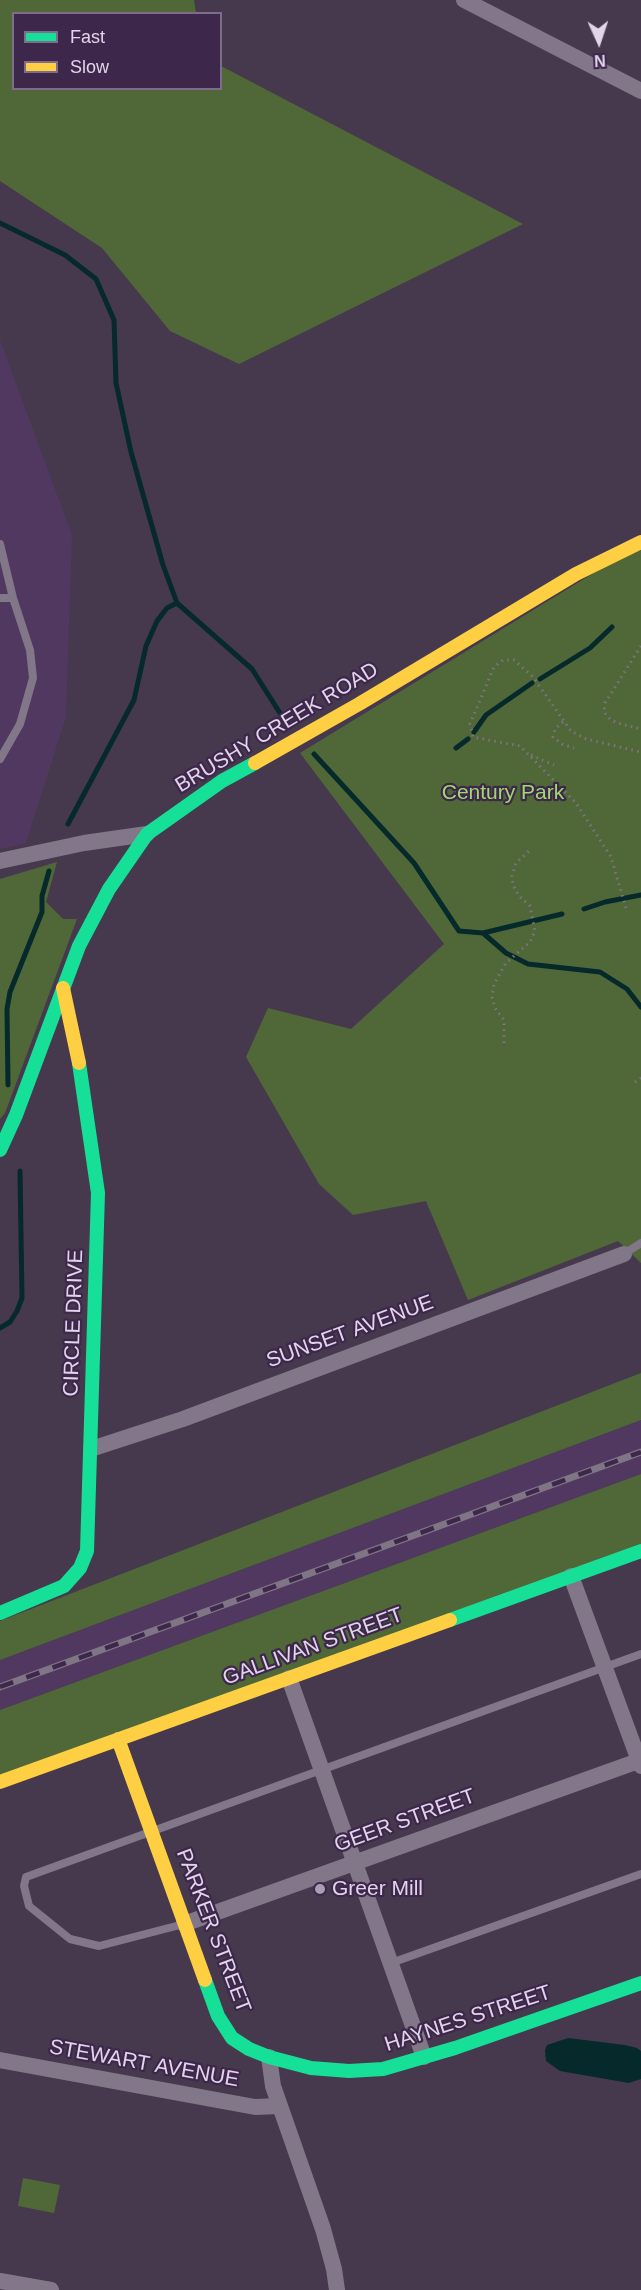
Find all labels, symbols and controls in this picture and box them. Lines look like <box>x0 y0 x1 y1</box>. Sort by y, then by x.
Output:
legend <box>12 12 222 90</box>
north arrow <box>569 12 629 72</box>
text: Fast <box>70 27 105 47</box>
text: N <box>594 52 606 69</box>
text: Slow <box>70 57 109 77</box>
street label: BRUSHY CREEK ROAD <box>171 657 383 799</box>
park label: Century Park <box>442 780 564 806</box>
street label: CIRCLE DRIVE <box>59 1249 89 1397</box>
street label: SUNSET AVENUE <box>263 1290 437 1374</box>
street label: GALLIVAN STREET <box>219 1603 407 1691</box>
street label: GEER STREET <box>331 1784 479 1858</box>
street label: PARKER STREET <box>170 1846 256 2016</box>
place label: Greer Mill <box>332 1876 423 1902</box>
marker: Greer Mill <box>313 1882 327 1896</box>
street label: HAYNES STREET <box>382 1980 554 2058</box>
street label: STEWART AVENUE <box>47 2035 241 2093</box>

